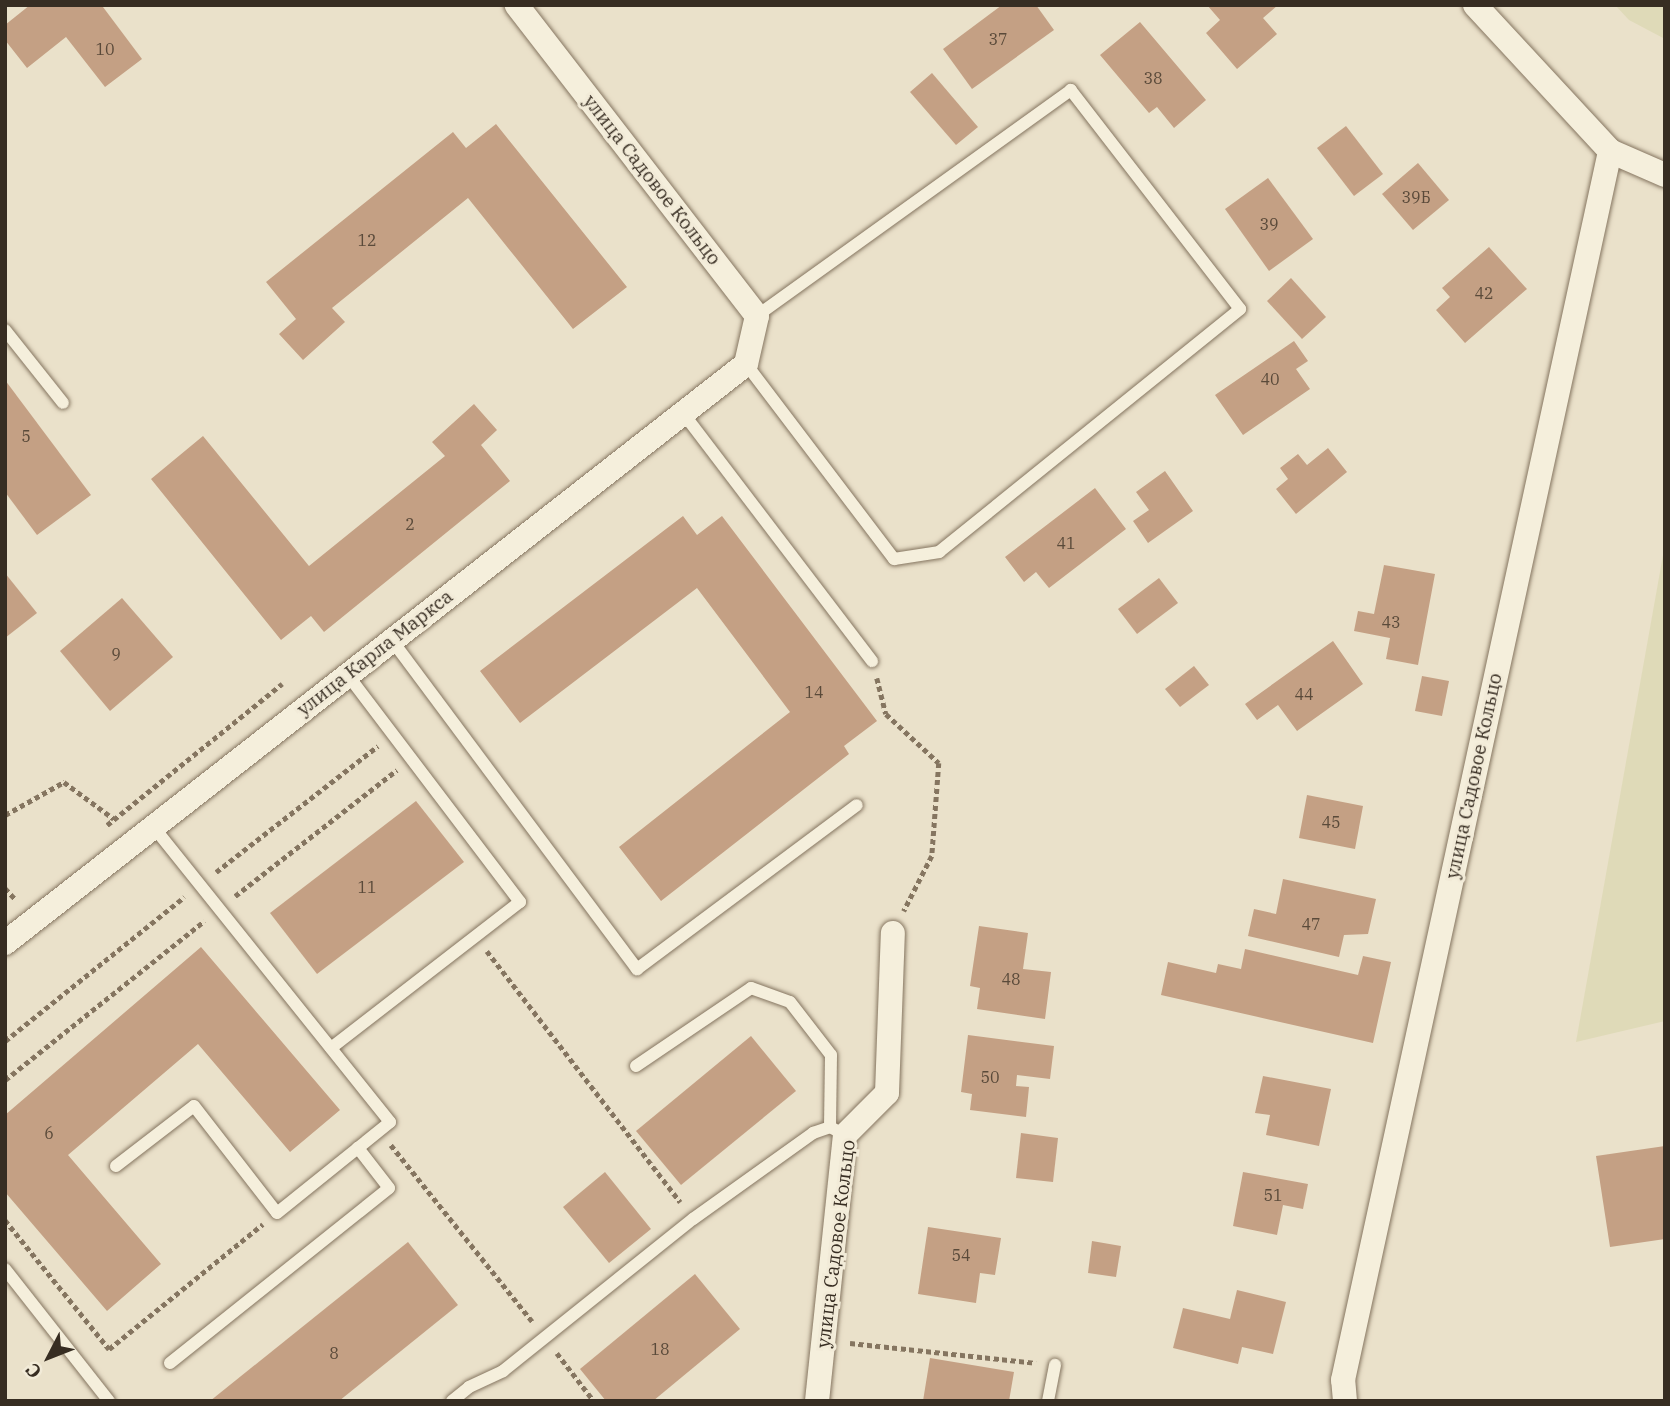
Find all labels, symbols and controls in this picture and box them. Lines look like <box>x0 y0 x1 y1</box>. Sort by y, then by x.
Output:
house number: 37 <box>988 29 1008 49</box>
house number: 10 <box>95 39 115 59</box>
house number: 38 <box>1143 68 1163 88</box>
street label: улица Садовое Кольцо <box>578 90 726 270</box>
house number: 39Б <box>1401 187 1431 207</box>
house number: 39 <box>1259 214 1279 234</box>
house number: 12 <box>357 230 377 250</box>
house number: 42 <box>1474 283 1494 303</box>
house number: 40 <box>1260 369 1280 389</box>
house number: 5 <box>21 426 31 446</box>
house number: 2 <box>405 514 415 534</box>
house number: 41 <box>1056 533 1076 553</box>
street label: улица Карла Маркса <box>293 585 457 721</box>
house number: 43 <box>1381 612 1401 632</box>
house number: 9 <box>111 644 121 664</box>
street label: улица Садовое Кольцо <box>1441 671 1507 881</box>
house number: 14 <box>804 682 824 702</box>
house number: 44 <box>1294 684 1314 704</box>
house number: 45 <box>1321 812 1341 832</box>
house number: 11 <box>357 877 377 897</box>
house number: 47 <box>1301 914 1321 934</box>
house number: 48 <box>1001 969 1021 989</box>
house number: 50 <box>980 1067 1000 1087</box>
house number: 6 <box>44 1123 54 1143</box>
street label: улица Садовое Кольцо <box>812 1139 860 1349</box>
house number: 51 <box>1263 1185 1283 1205</box>
house number: 54 <box>951 1245 971 1265</box>
north arrow <box>14 1322 84 1392</box>
house number: 18 <box>650 1339 670 1359</box>
house number: 8 <box>329 1343 339 1363</box>
text: С <box>20 1358 47 1384</box>

